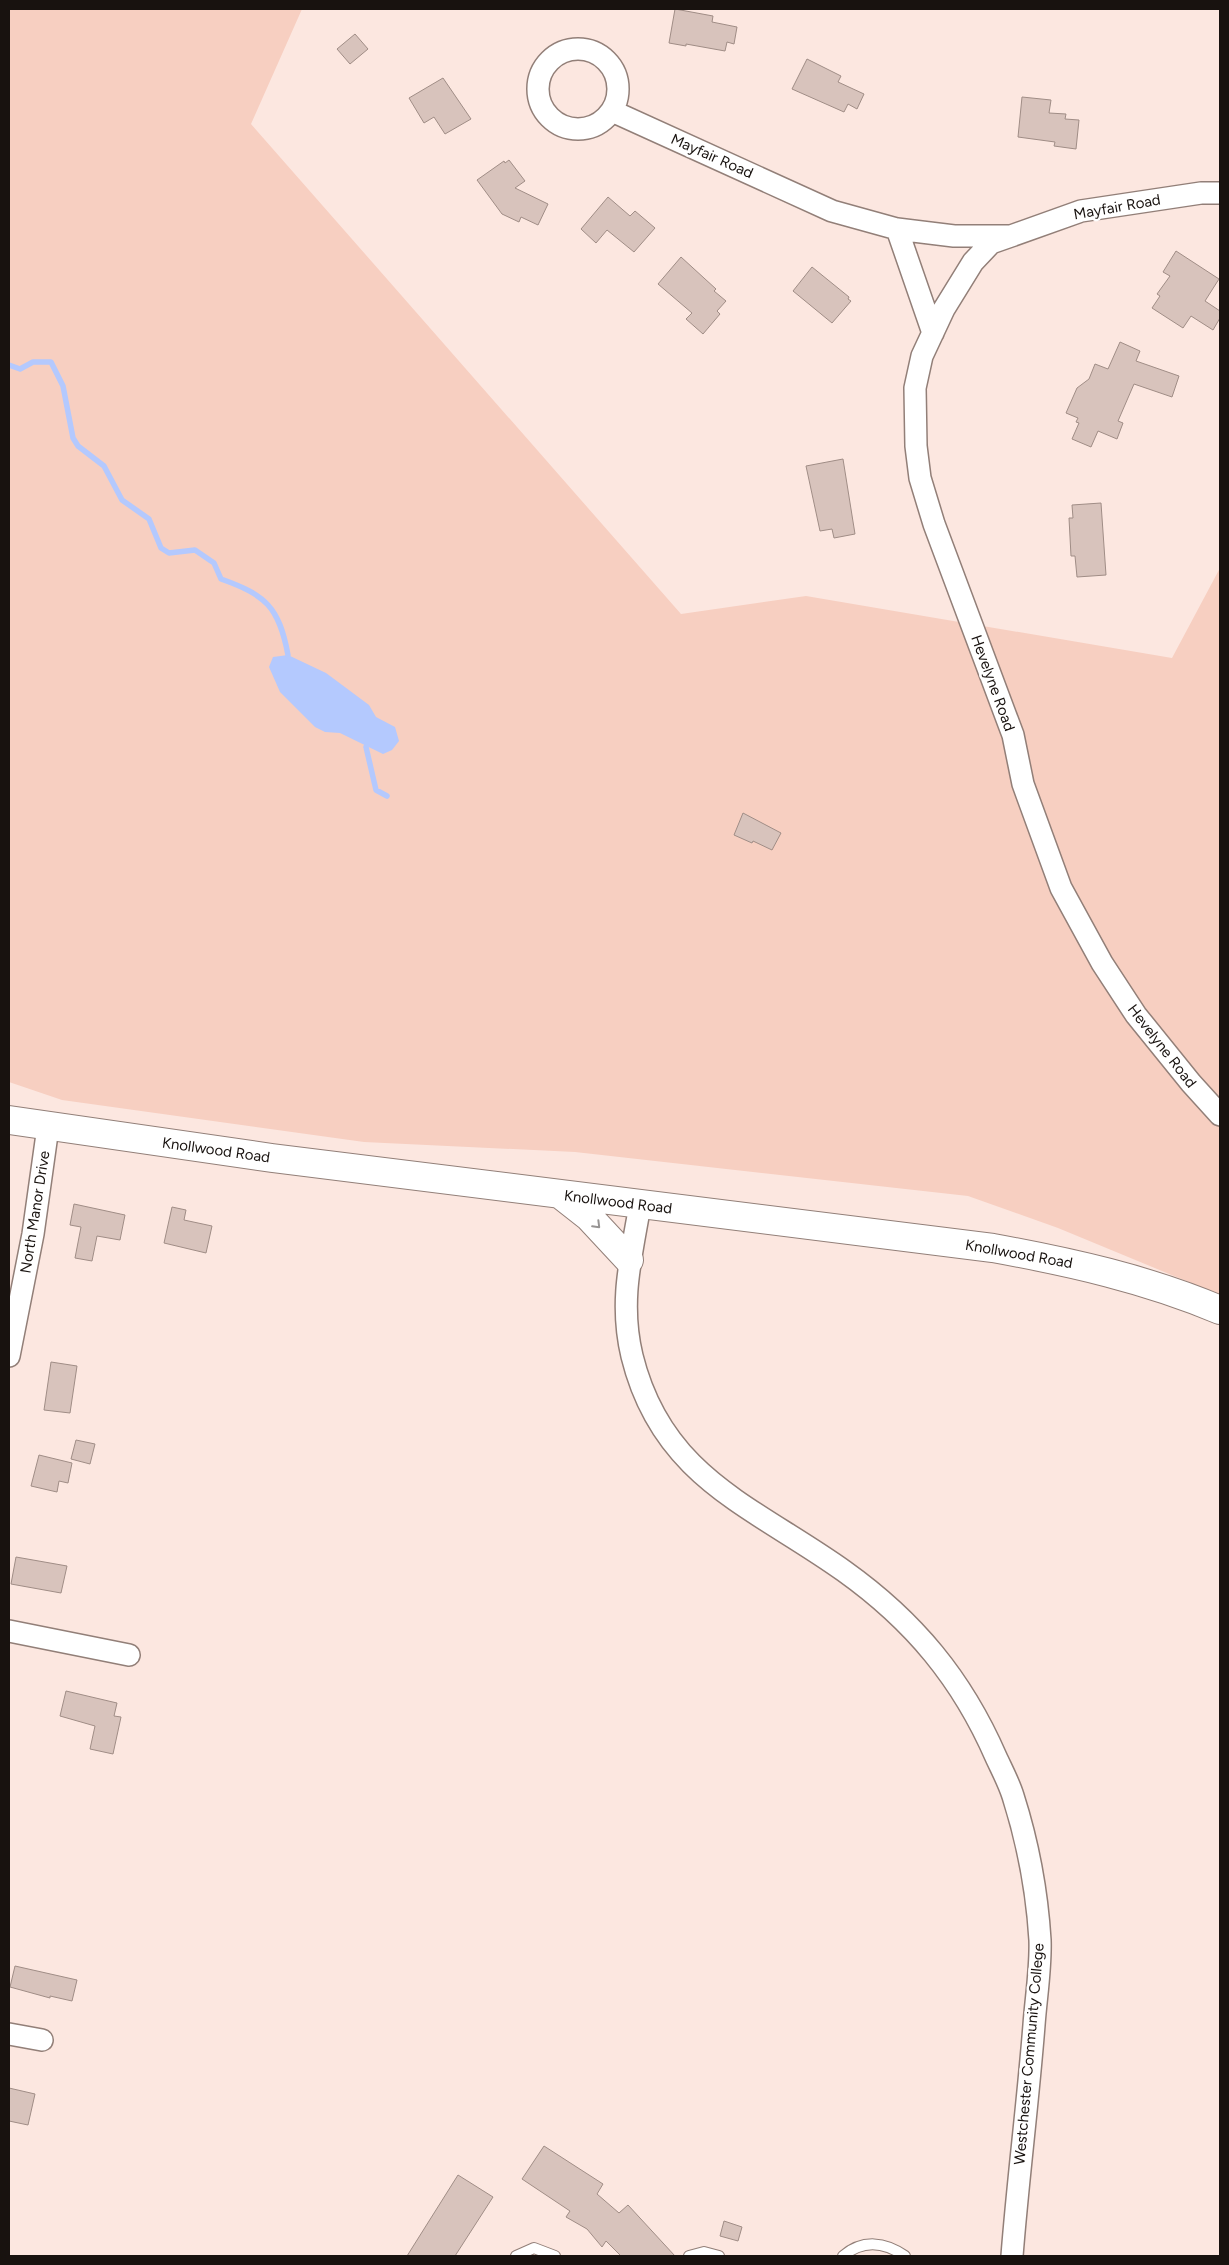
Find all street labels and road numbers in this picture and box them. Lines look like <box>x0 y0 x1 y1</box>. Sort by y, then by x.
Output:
street label: Mayfair Road <box>668 130 756 182</box>
street label: Mayfair Road <box>1072 190 1162 224</box>
street label: Hevelyne Road <box>967 632 1019 734</box>
street label: Hevelyne Road <box>1124 1001 1200 1091</box>
street label: Knollwood Road <box>161 1134 271 1166</box>
street label: North Manor Drive <box>16 1149 54 1275</box>
street label: Knollwood Road <box>563 1186 673 1218</box>
street label: Knollwood Road <box>964 1236 1074 1272</box>
street label: Westchester Community College <box>1010 1942 1048 2166</box>

